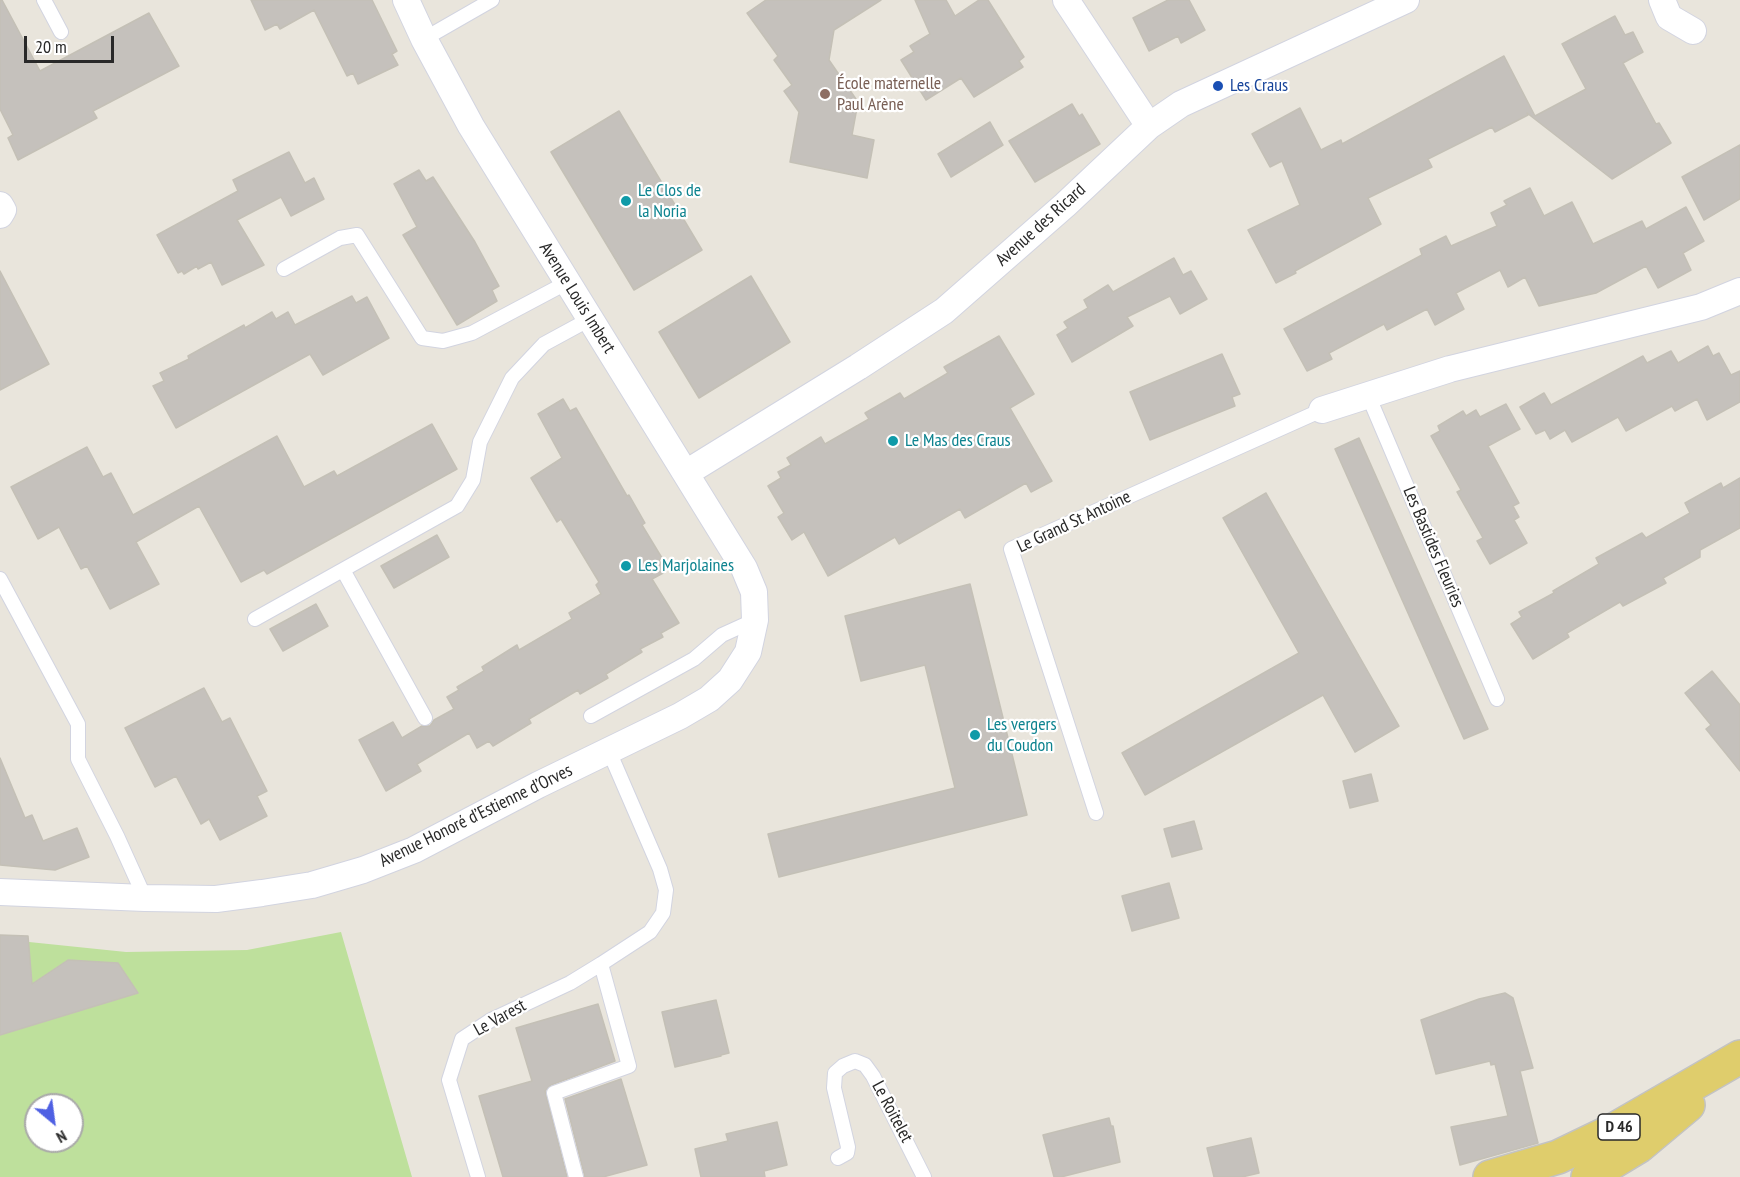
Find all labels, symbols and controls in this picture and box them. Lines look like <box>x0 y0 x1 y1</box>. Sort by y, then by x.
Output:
scale bar <box>27 24 117 62</box>
text: 20 m <box>35 35 67 58</box>
place label: École maternelle Paul Arène <box>837 73 941 116</box>
place label: Les Craus <box>1230 75 1288 97</box>
marker: Les Craus <box>1211 79 1225 93</box>
marker: École maternelle Paul Arène <box>818 87 832 101</box>
street label: Avenue des Ricard <box>992 179 1090 271</box>
place label: Le Clos de la Noria <box>638 180 701 222</box>
marker: Le Clos de la Noria <box>619 194 633 208</box>
street label: Avenue Louis Imbert <box>534 238 620 358</box>
place label: Le Mas des Craus <box>905 430 1011 452</box>
marker: Le Mas des Craus <box>886 434 900 448</box>
street label: Les Bastides Fleuries <box>1398 483 1468 611</box>
street label: Le Grand St Antoine <box>1014 486 1134 558</box>
place label: Les Marjolaines <box>638 555 734 577</box>
marker: Les Marjolaines <box>619 559 633 573</box>
place label: Les vergers du Coudon <box>987 714 1057 756</box>
marker: Les vergers du Coudon <box>968 728 982 742</box>
street label: Avenue Honoré d’Estienne d’Orves <box>376 760 576 872</box>
street label: Le Varest <box>470 995 530 1041</box>
street label: Le Roitelet <box>867 1078 917 1146</box>
north arrow <box>24 1093 84 1153</box>
road number: D 46 <box>1598 1114 1640 1140</box>
text: N <box>53 1126 70 1148</box>

